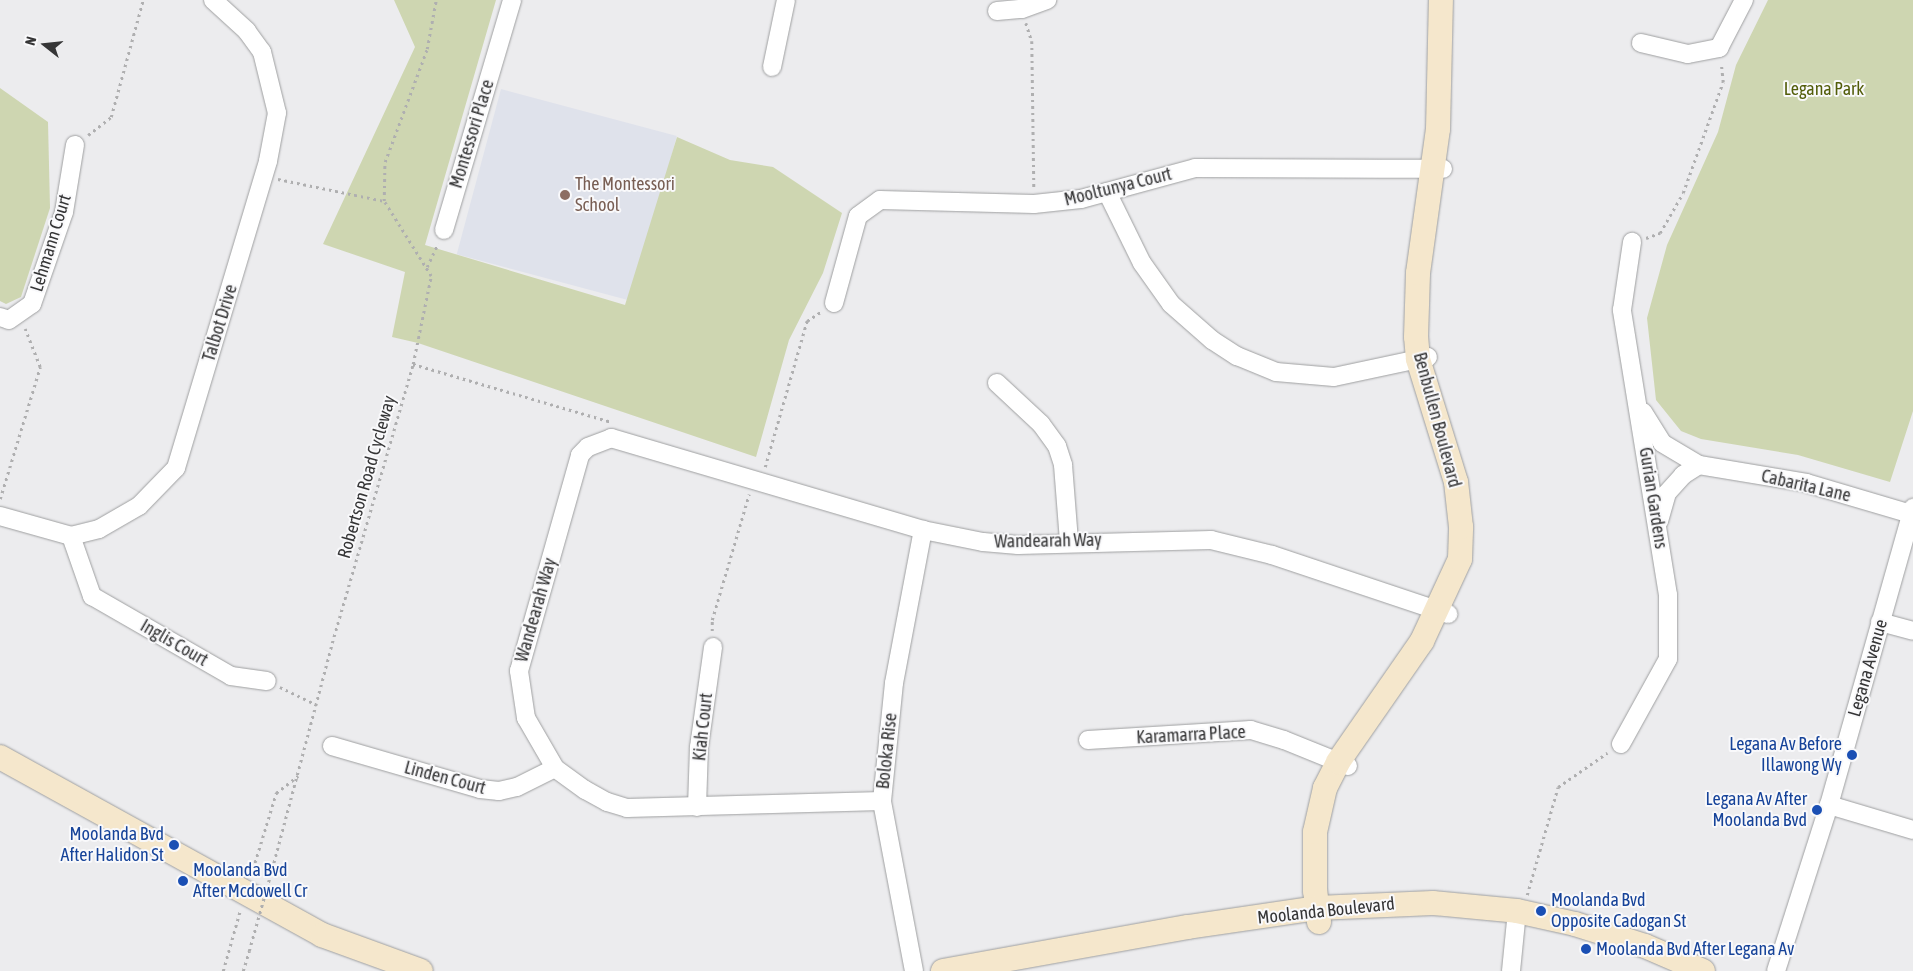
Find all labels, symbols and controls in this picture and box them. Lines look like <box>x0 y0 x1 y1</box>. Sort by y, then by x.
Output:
north arrow <box>20 20 70 70</box>
text: N <box>22 35 39 47</box>
street label: Montessori Place <box>445 77 499 191</box>
park label: Legana Park <box>1784 78 1864 100</box>
street label: Mooltunya Court <box>1062 163 1174 211</box>
place label: The Montessori School <box>575 174 675 216</box>
marker: The Montessori School <box>559 189 571 201</box>
street label: Lehmann Court <box>26 192 76 294</box>
street label: Talbot Drive <box>198 282 242 364</box>
street label: Benbullen Boulevard <box>1409 350 1465 490</box>
street label: Robertson Road Cycleway <box>333 393 401 561</box>
street label: Gurian Gardens <box>1634 446 1672 550</box>
street label: Cabarita Lane <box>1759 465 1853 507</box>
street label: Wandearah Way <box>994 529 1102 553</box>
street label: Wandearah Way <box>511 555 561 665</box>
street label: Inglis Court <box>136 615 212 671</box>
street label: Legana Avenue <box>1844 617 1892 719</box>
street label: Kiah Court <box>689 692 717 762</box>
street label: Boloka Rise <box>872 712 902 790</box>
street label: Karamarra Place <box>1136 721 1246 749</box>
place label: Legana Av Before Illawong Wy <box>1729 734 1842 776</box>
marker: Legana Av Before Illawong Wy <box>1846 749 1858 761</box>
street label: Linden Court <box>402 757 488 799</box>
place label: Legana Av After Moolanda Bvd <box>1706 789 1807 832</box>
marker: Legana Av After Moolanda Bvd <box>1811 804 1823 816</box>
place label: Moolanda Bvd After Halidon St <box>61 824 164 866</box>
marker: Moolanda Bvd After Halidon St <box>168 839 180 851</box>
place label: Moolanda Bvd After Mcdowell Cr <box>193 860 307 902</box>
marker: Moolanda Bvd After Mcdowell Cr <box>177 875 189 887</box>
place label: Moolanda Bvd Opposite Cadogan St <box>1551 890 1686 932</box>
street label: Moolanda Boulevard <box>1256 893 1396 929</box>
marker: Moolanda Bvd Opposite Cadogan St <box>1535 905 1547 917</box>
place label: Moolanda Bvd After Legana Av <box>1596 938 1794 960</box>
marker: Moolanda Bvd After Legana Av <box>1580 943 1592 955</box>

